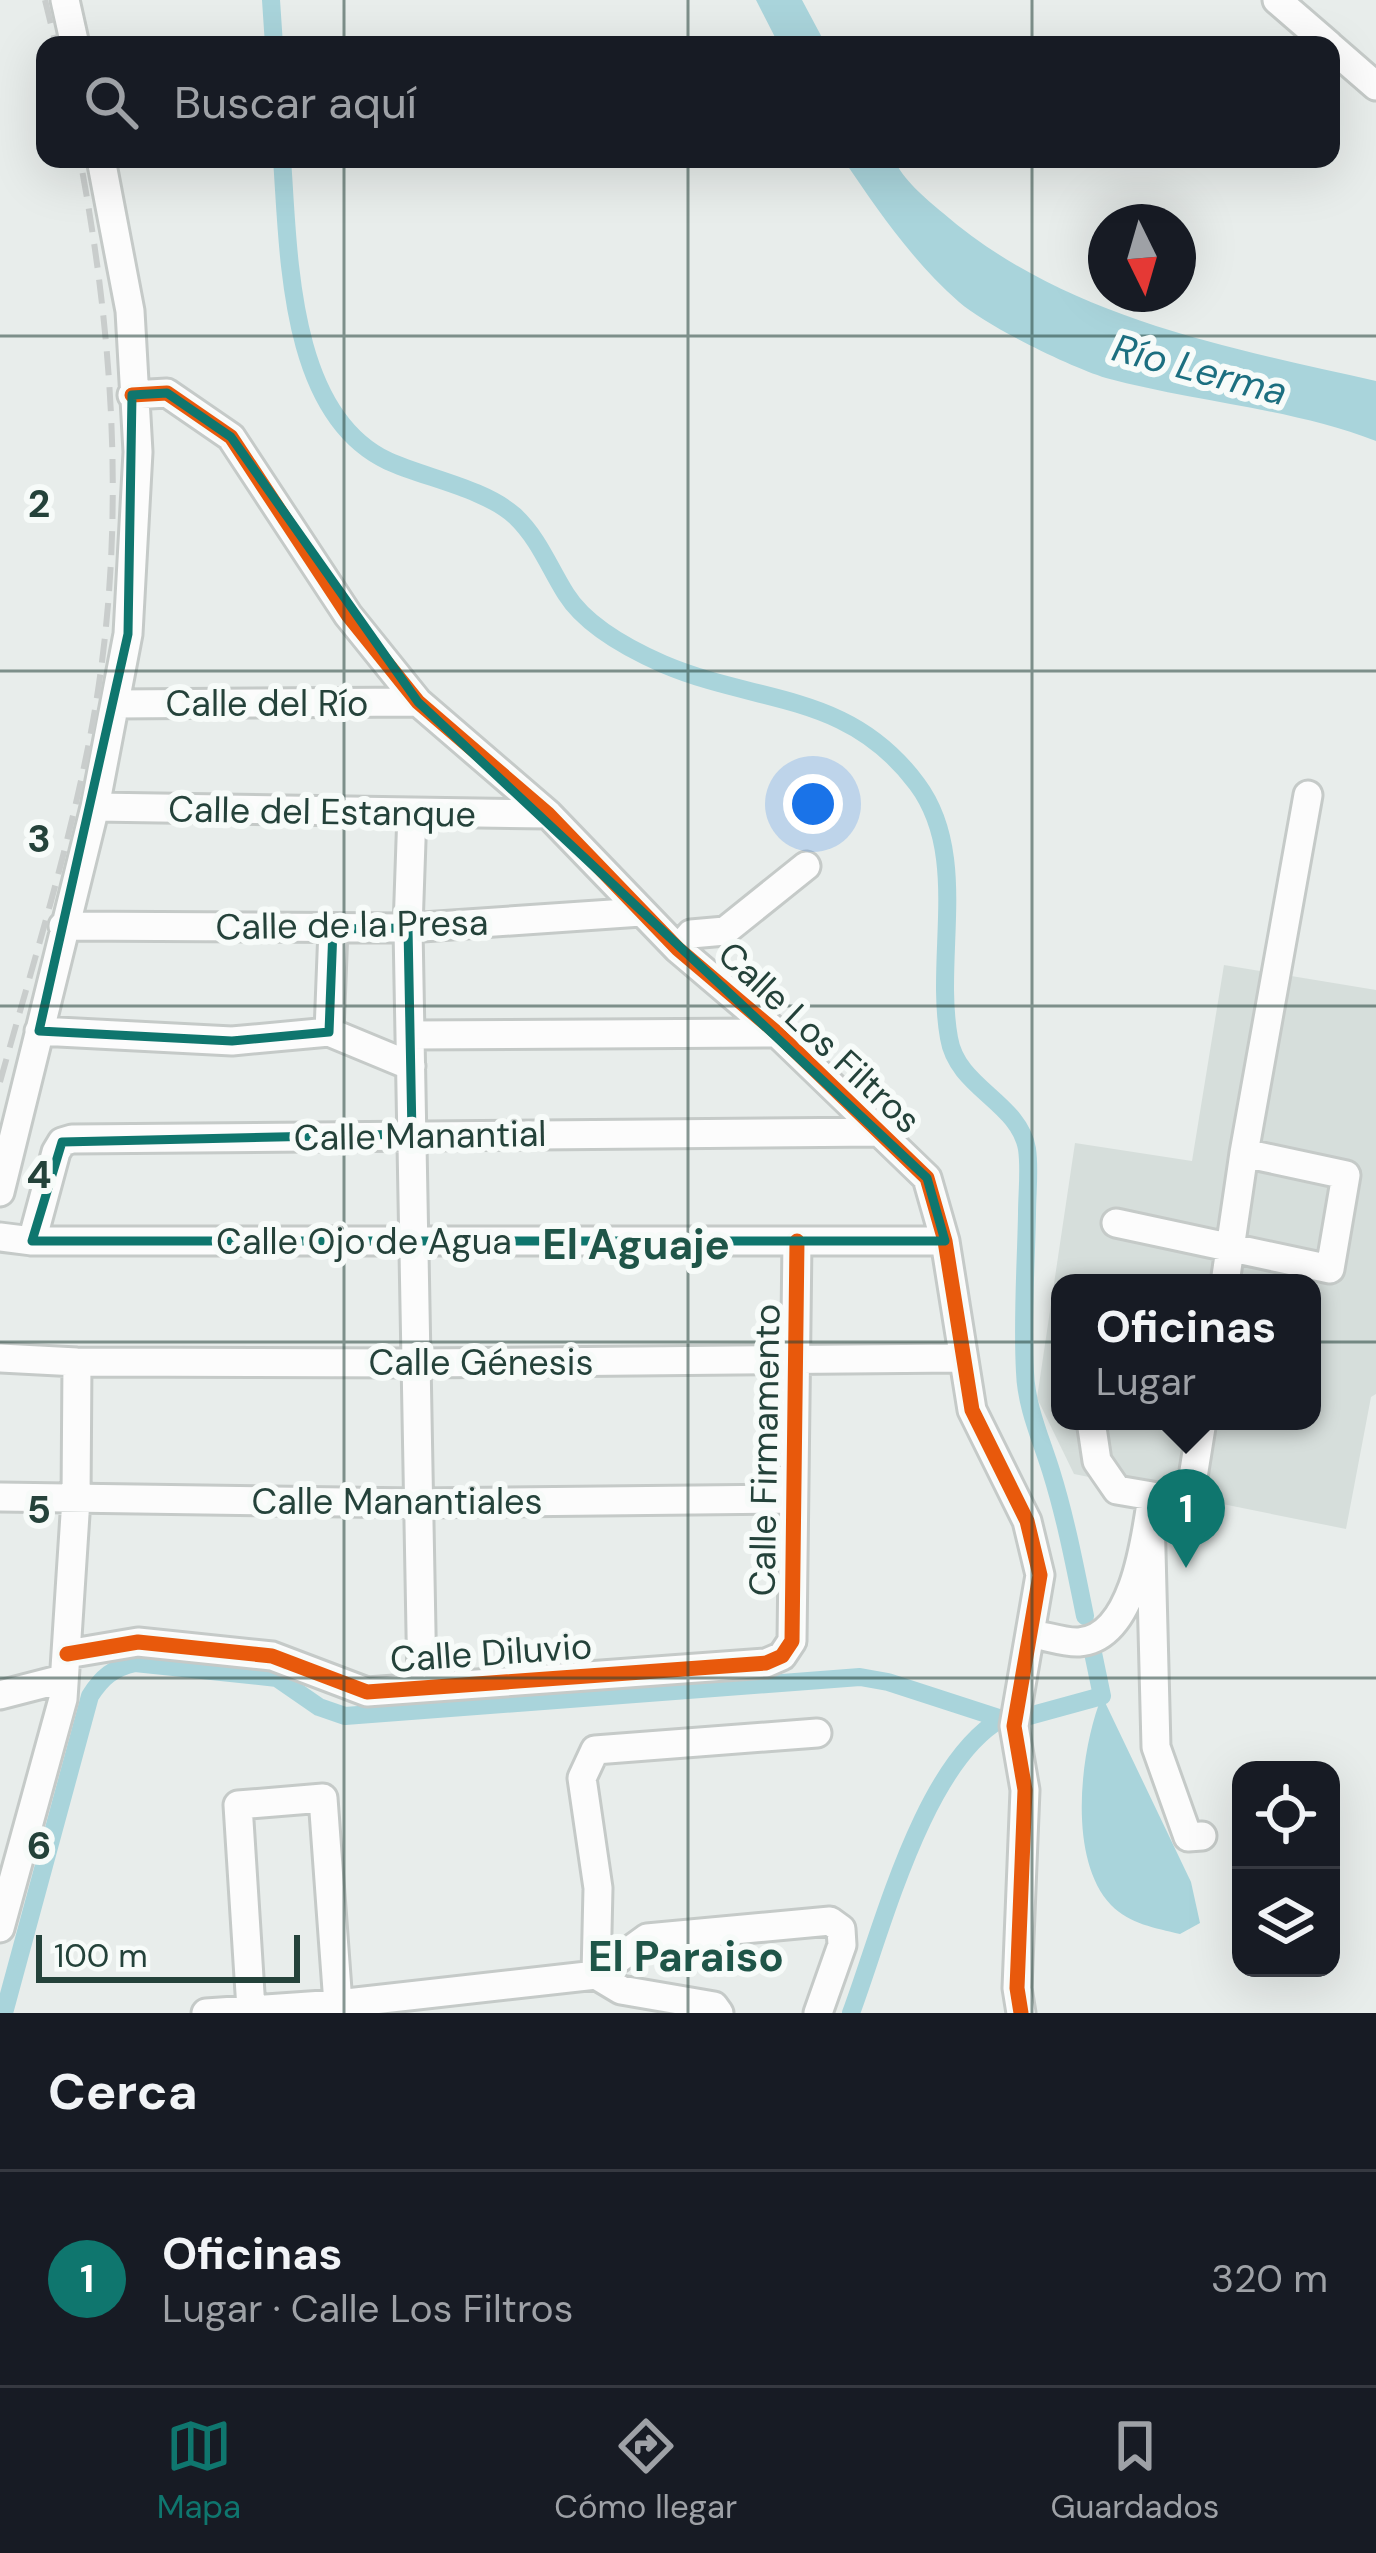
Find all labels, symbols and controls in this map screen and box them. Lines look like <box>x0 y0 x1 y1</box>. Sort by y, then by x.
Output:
search box <box>36 36 1340 168</box>
icon: search <box>78 69 144 135</box>
text: Buscar aquí <box>174 73 417 132</box>
north arrow <box>1088 204 1196 312</box>
water label: Río Lerma <box>1107 322 1293 417</box>
text: 2 <box>28 478 50 529</box>
street label: Calle del Río <box>166 680 368 727</box>
your location <box>783 774 843 834</box>
street label: Calle del Estanque <box>168 785 476 838</box>
text: 3 <box>27 813 51 864</box>
street label: Calle de la Presa <box>215 899 489 950</box>
street label: Calle Los Filtros <box>708 931 931 1143</box>
street label: Calle Manantial <box>293 1110 547 1161</box>
text: 4 <box>26 1149 52 1200</box>
district label: El Aguaje <box>542 1217 730 1272</box>
street label: Calle Ojo de Agua <box>216 1218 512 1265</box>
popup <box>1051 1274 1321 1430</box>
text: Oficinas <box>1096 1297 1276 1356</box>
street label: Calle Firmamento <box>738 1303 791 1597</box>
street label: Calle Génesis <box>368 1339 594 1386</box>
text: Lugar <box>1096 1356 1196 1407</box>
pin: 1 <box>1147 1469 1225 1568</box>
street label: Calle Manantiales <box>251 1478 543 1525</box>
text: 5 <box>27 1484 51 1535</box>
street label: Calle Diluvio <box>388 1622 594 1683</box>
map controls <box>1232 1761 1340 1977</box>
button: locate <box>1232 1761 1340 1869</box>
text: 6 <box>27 1820 51 1871</box>
button: layers <box>1232 1869 1340 1977</box>
scale bar <box>36 1929 300 1982</box>
district label: El Paraiso <box>588 1929 784 1984</box>
text: 100 m <box>54 1934 148 1977</box>
text: Cerca <box>48 2058 198 2125</box>
text: Oficinas <box>162 2224 342 2283</box>
text: 1 <box>80 2253 94 2304</box>
text: 320 m <box>1211 2253 1328 2304</box>
text: Lugar · Calle Los Filtros <box>162 2283 573 2334</box>
tab: Mapa <box>157 2413 241 2528</box>
tab: Cómo llegar <box>554 2413 737 2528</box>
tab: Guardados <box>1050 2413 1219 2528</box>

